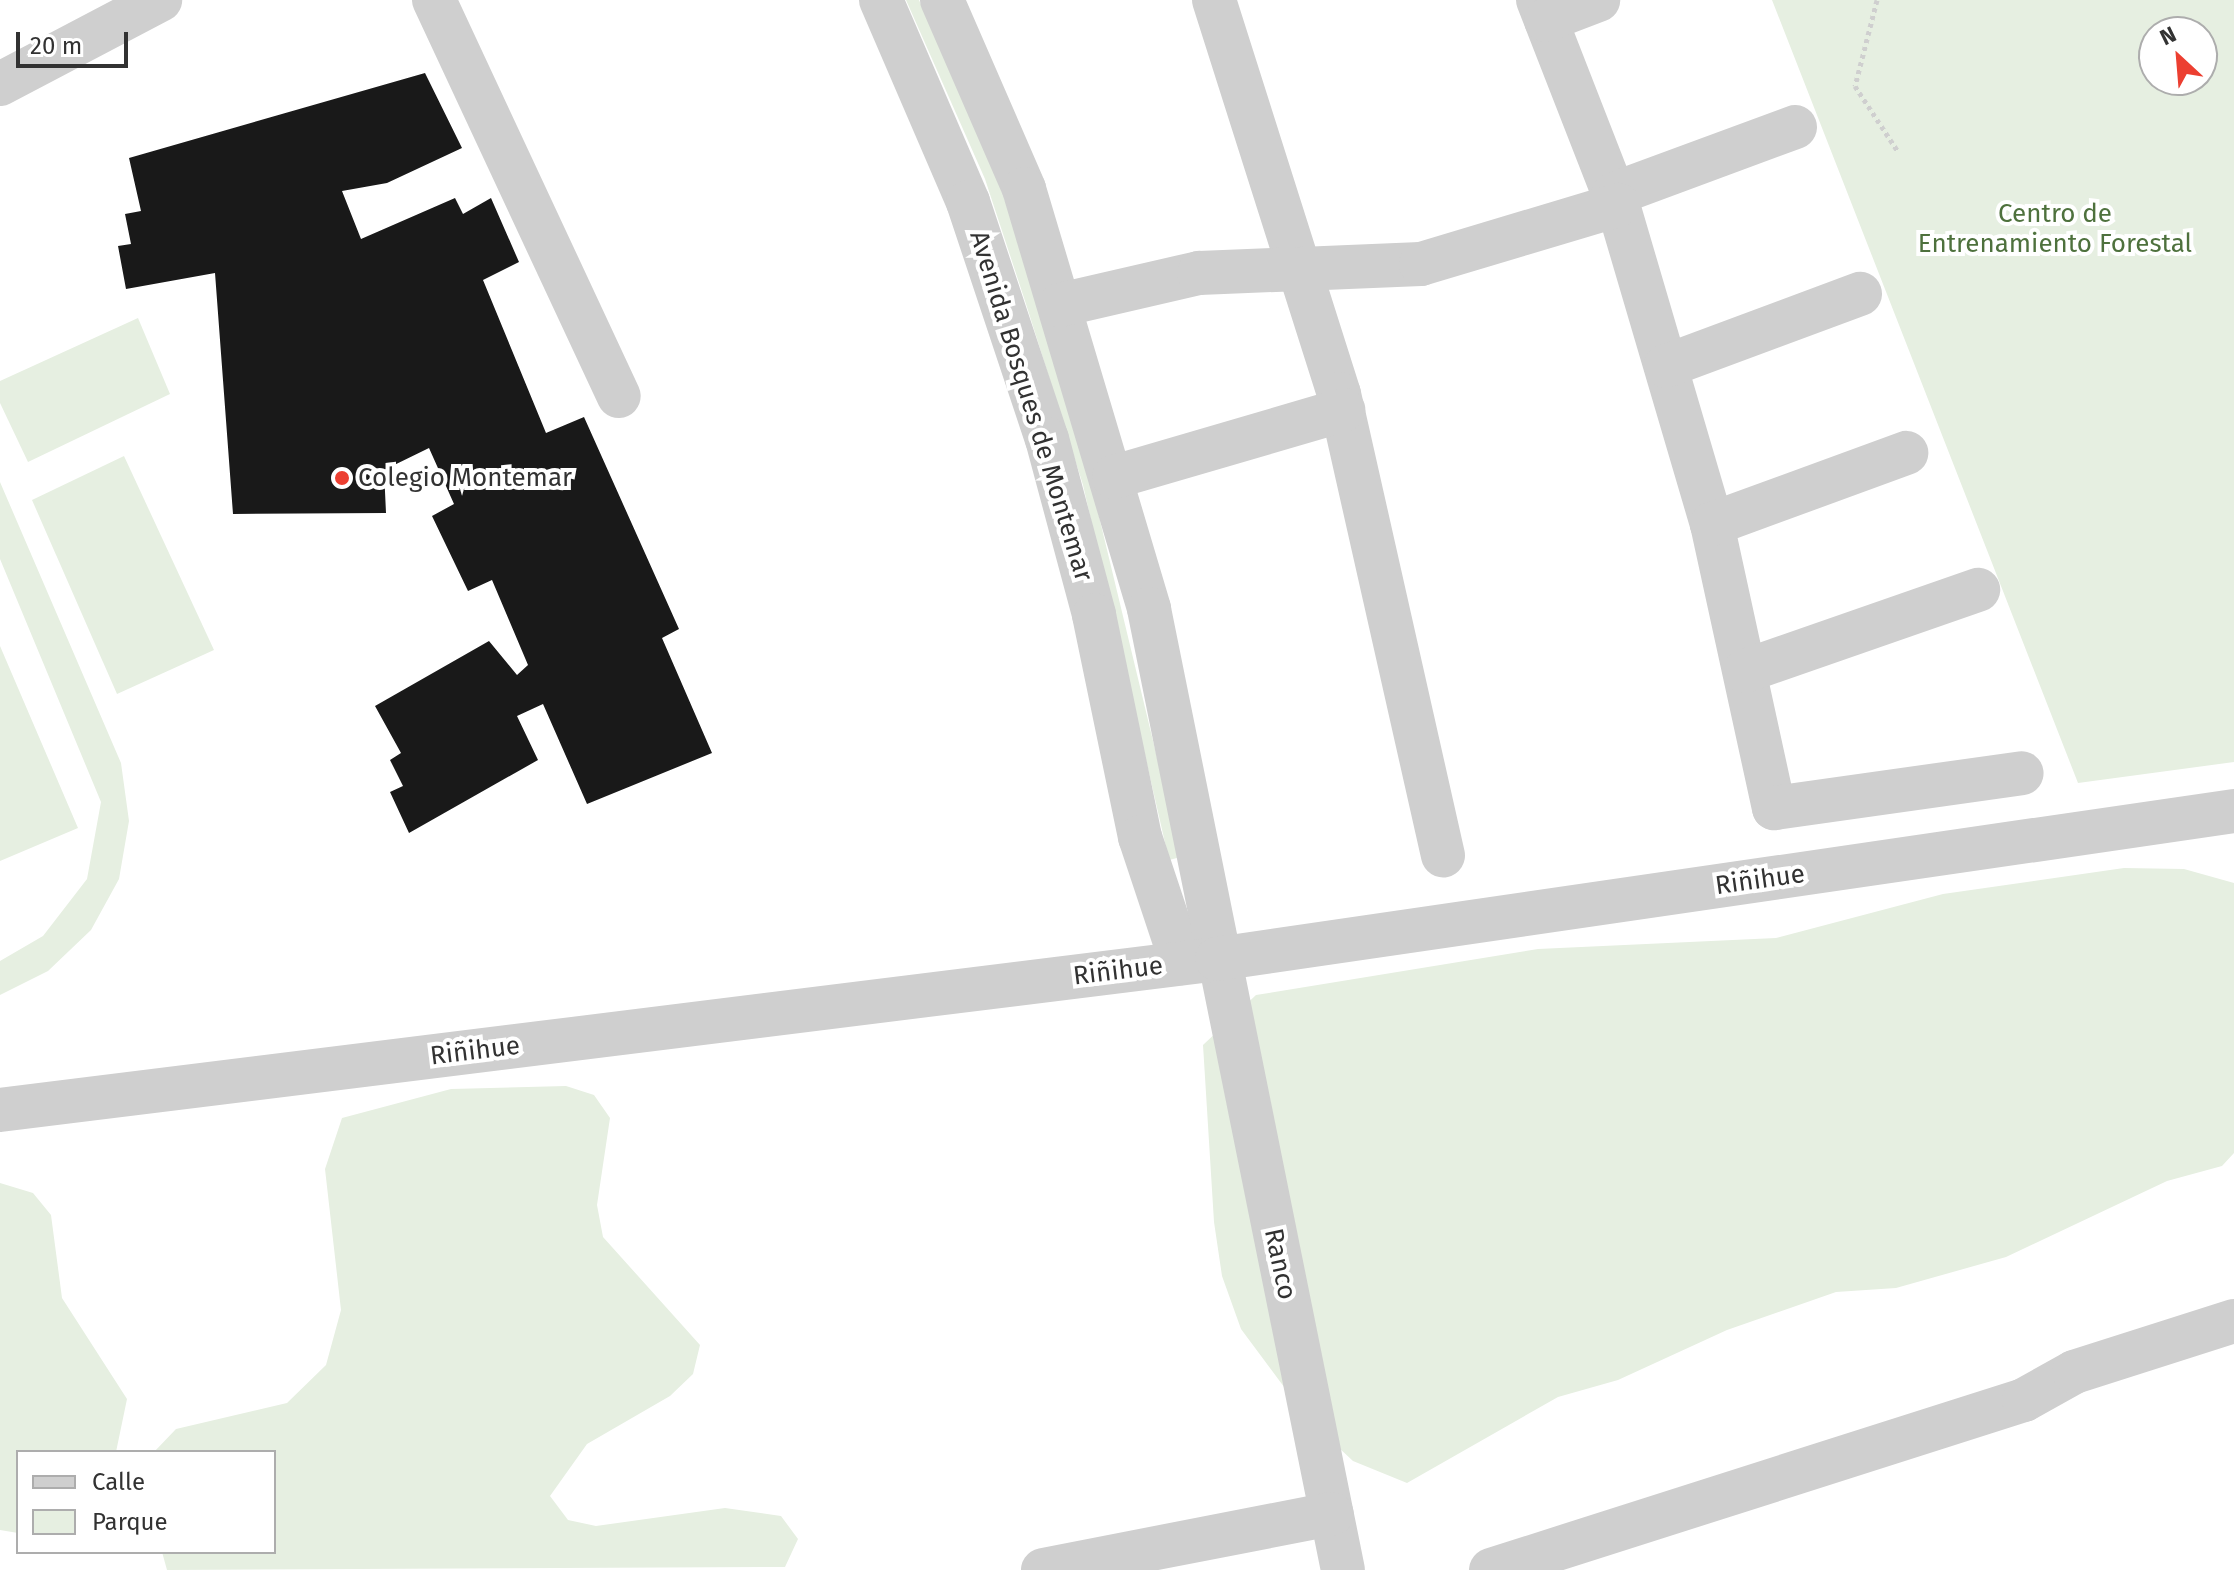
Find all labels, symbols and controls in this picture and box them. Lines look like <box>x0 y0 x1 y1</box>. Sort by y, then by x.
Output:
scale bar <box>20 16 132 66</box>
north arrow <box>2138 16 2218 96</box>
text: N <box>2156 20 2181 51</box>
text: 20 m <box>30 32 82 60</box>
park label: Centro de Entrenamiento Forestal <box>1918 198 2192 260</box>
street label: Avenida Bosques de Montemar <box>963 227 1099 585</box>
place label: Colegio Montemar <box>358 462 572 494</box>
marker: Colegio Montemar <box>333 469 351 487</box>
street label: Riñihue <box>1713 858 1807 902</box>
street label: Riñihue <box>1071 950 1165 992</box>
street label: Riñihue <box>428 1030 522 1072</box>
street label: Ranco <box>1257 1226 1303 1302</box>
legend <box>16 1450 276 1554</box>
text: Calle <box>92 1468 145 1496</box>
text: Parque <box>92 1508 168 1536</box>

